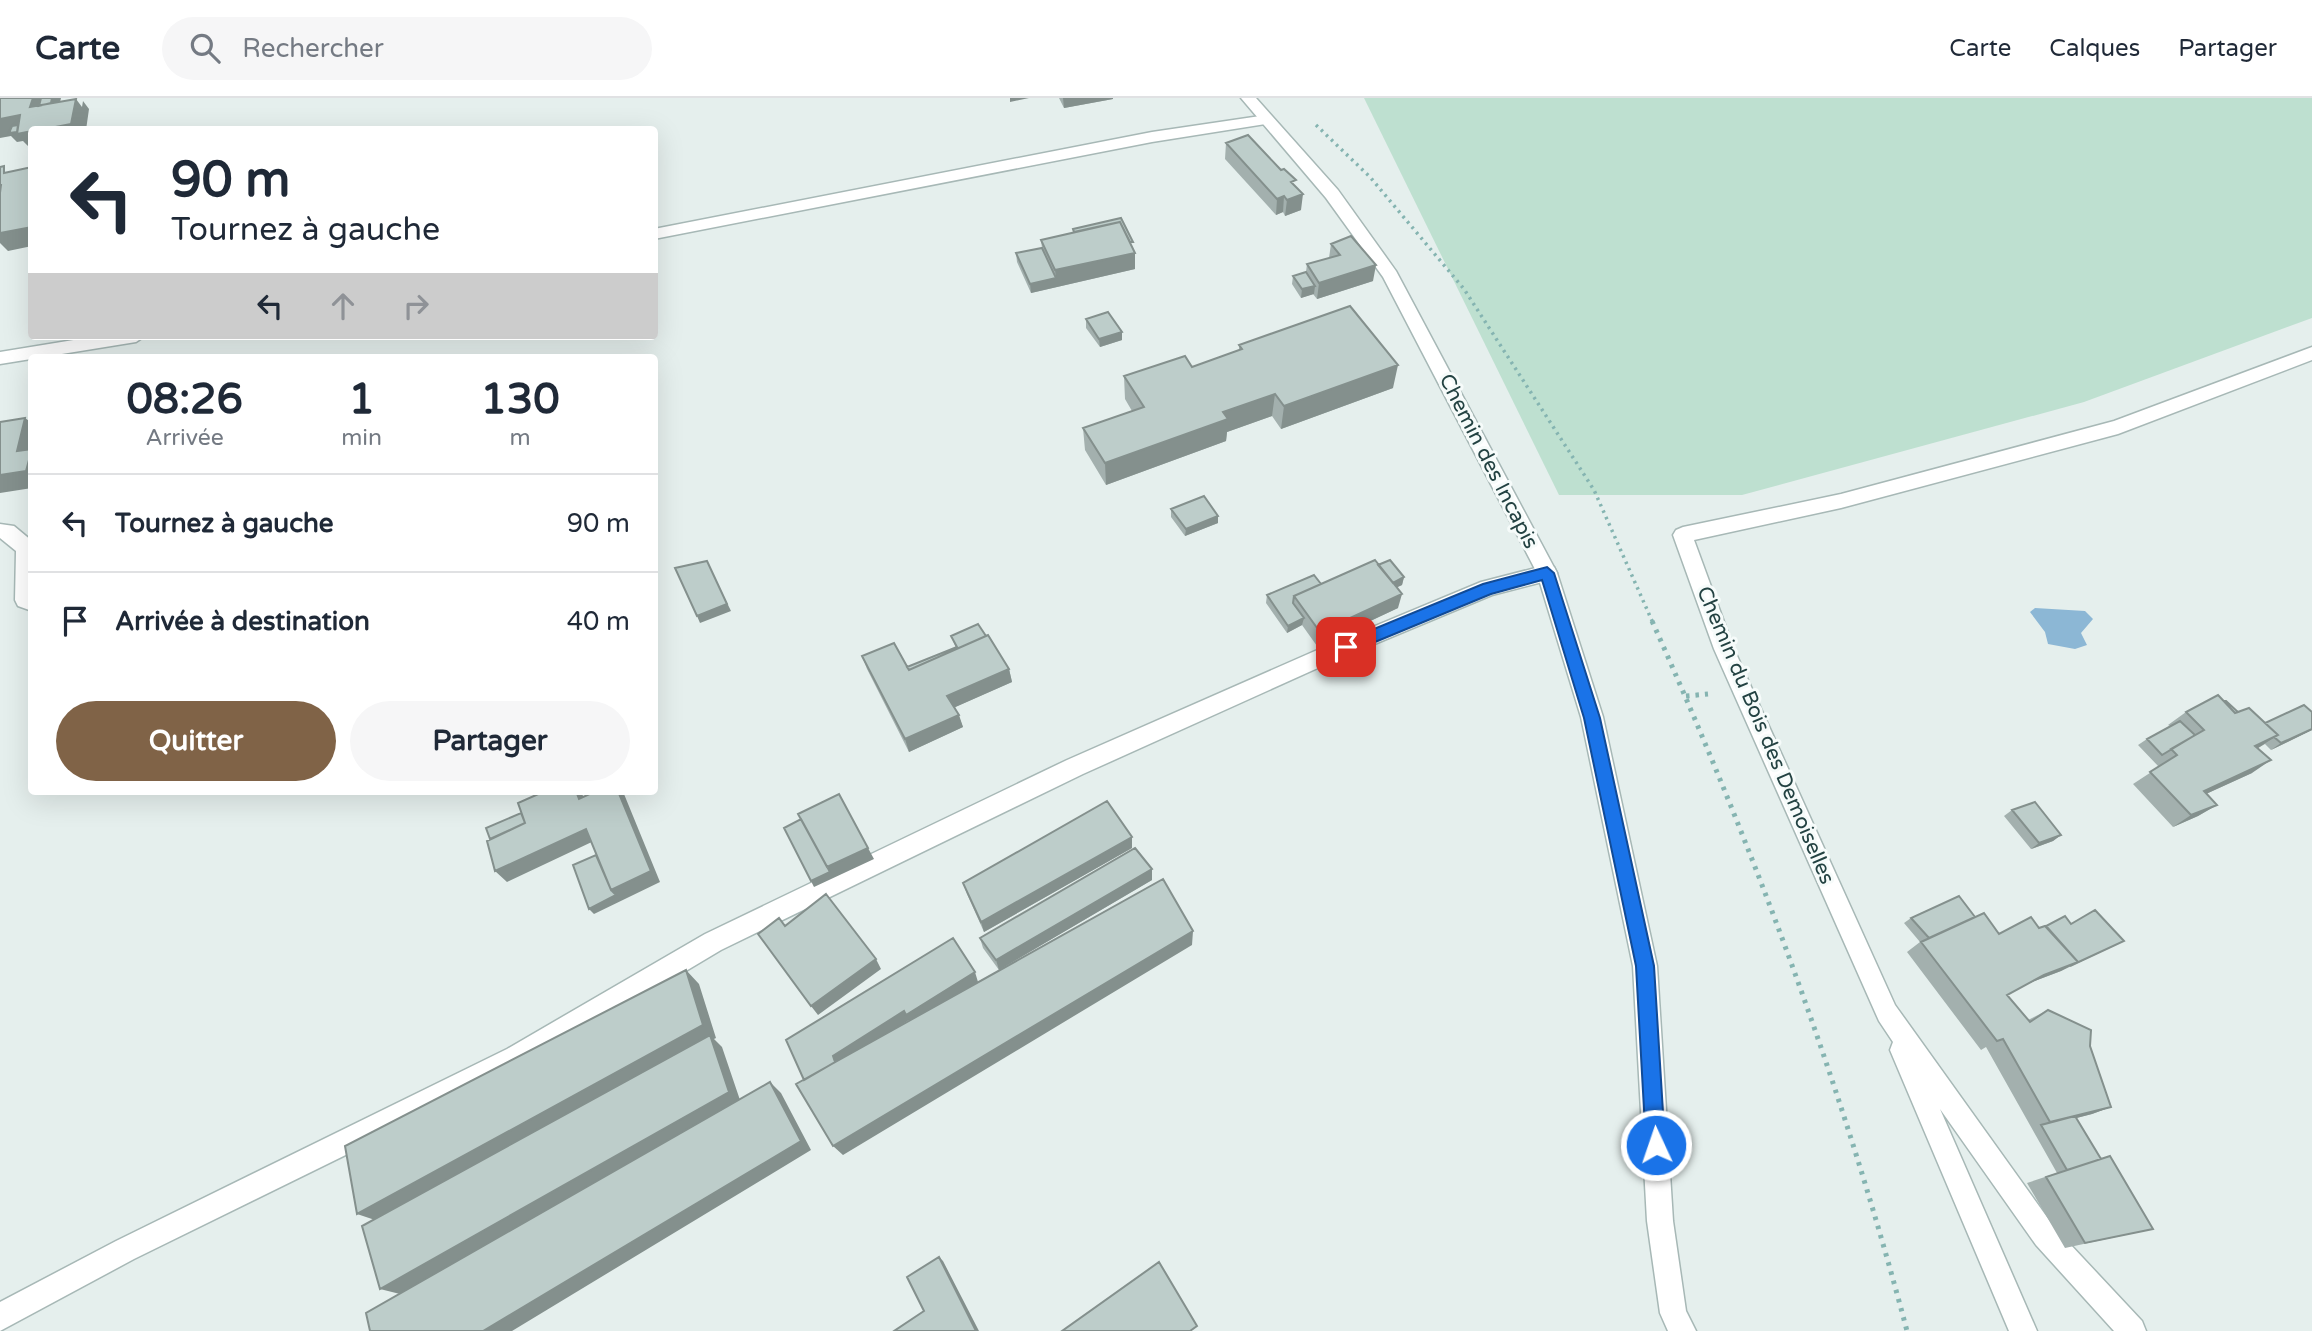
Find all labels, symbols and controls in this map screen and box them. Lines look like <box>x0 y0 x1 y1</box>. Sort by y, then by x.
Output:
search box <box>162 17 652 80</box>
text: Carte <box>35 29 120 68</box>
icon: search <box>186 29 224 67</box>
text: Rechercher <box>242 33 384 64</box>
text: Carte <box>1949 34 2011 63</box>
text: Calques <box>2049 34 2140 63</box>
text: Partager <box>2178 34 2277 63</box>
text: 90 m <box>171 151 290 210</box>
icon: left <box>56 154 147 245</box>
text: Tournez à gauche <box>171 211 440 249</box>
icon: left <box>251 287 289 325</box>
icon: ahead <box>324 287 362 325</box>
icon: right <box>397 287 435 325</box>
street label: Chemin des Incapis <box>1434 370 1543 553</box>
text: 08:26 <box>126 374 243 425</box>
text: 1 <box>348 374 375 425</box>
text: 130 <box>480 374 560 425</box>
text: Arrivée <box>145 424 224 452</box>
text: min <box>341 424 382 452</box>
text: m <box>509 424 531 452</box>
icon: left <box>56 504 94 542</box>
text: Tournez à gauche <box>115 508 334 539</box>
text: 90 m <box>567 508 630 539</box>
street label: Chemin du Bois des Demoiselles <box>1691 583 1840 888</box>
icon: arrive <box>56 602 94 640</box>
text: Arrivée à destination <box>115 606 370 637</box>
text: 40 m <box>567 606 630 637</box>
pin <box>1316 617 1376 677</box>
icon: arrive <box>1327 628 1365 666</box>
button: Quitter <box>56 701 336 781</box>
button: Partager <box>350 701 630 781</box>
position arrow <box>1619 1108 1693 1182</box>

